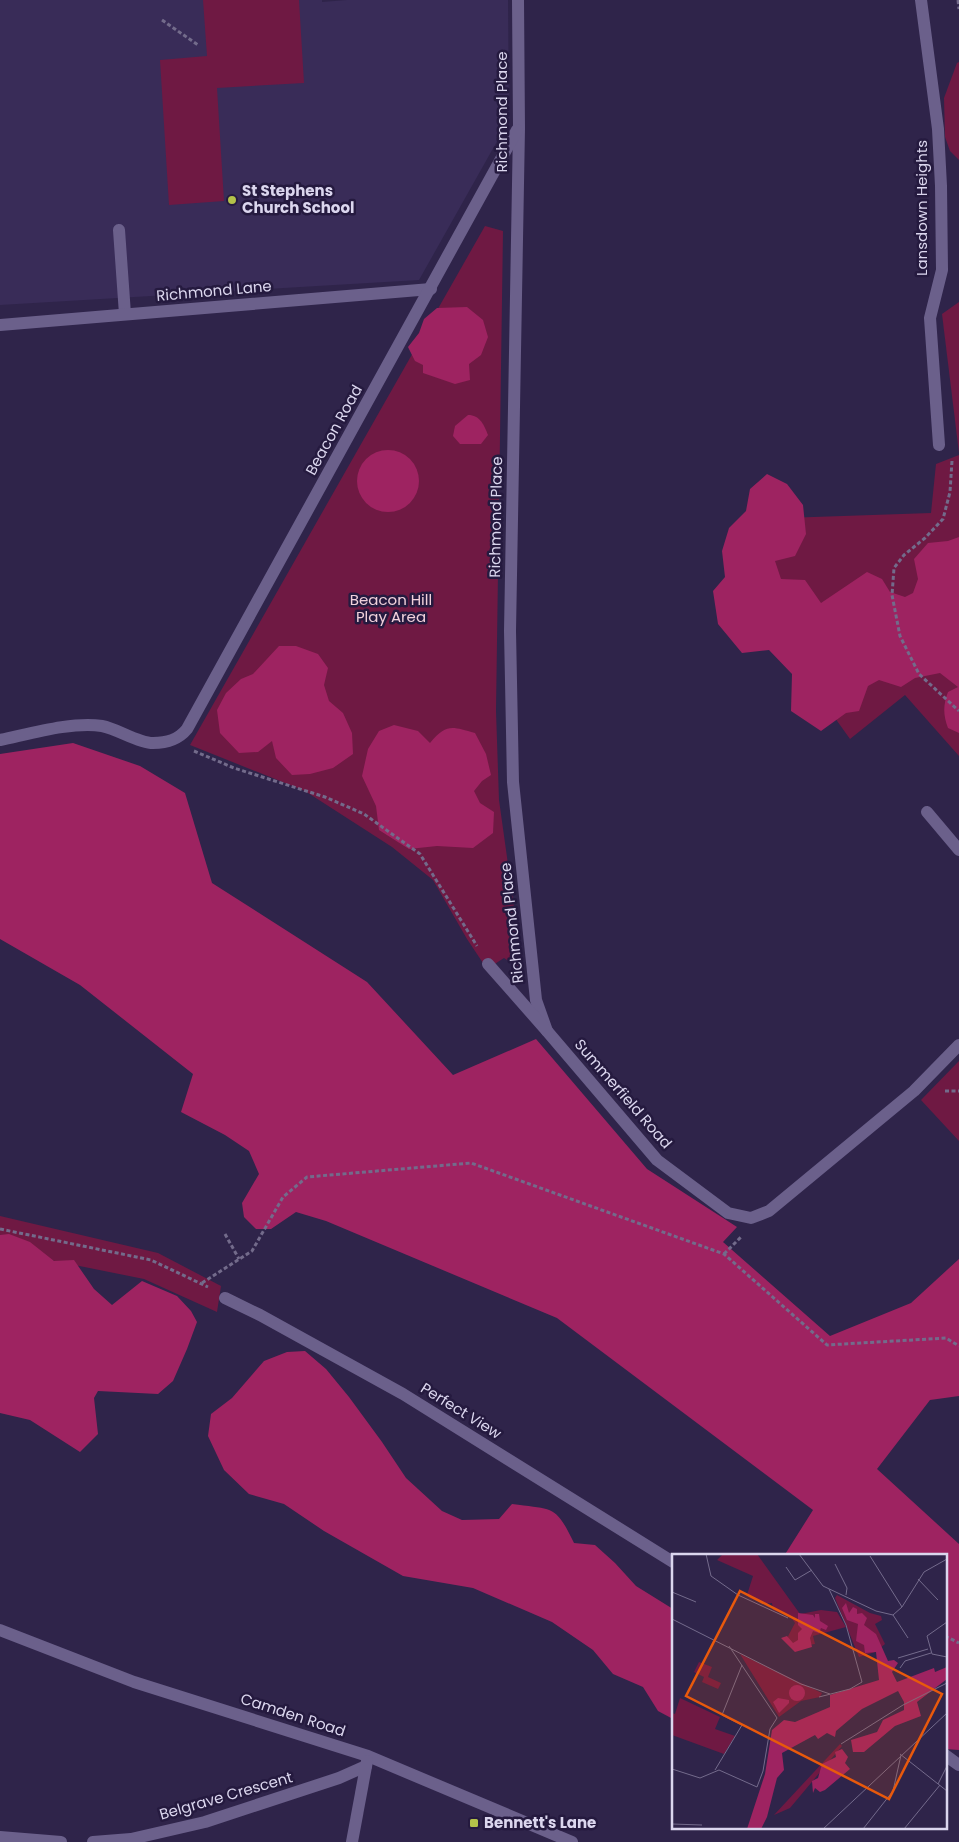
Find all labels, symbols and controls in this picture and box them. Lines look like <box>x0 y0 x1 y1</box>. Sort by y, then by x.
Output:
street label: Richmond Place <box>491 51 512 173</box>
street label: Lansdown Heights <box>911 140 932 276</box>
place label: St Stephens Church School <box>242 180 354 218</box>
marker: St Stephens Church School <box>226 194 238 206</box>
street label: Richmond Lane <box>155 275 273 306</box>
street label: Beacon Road <box>300 381 367 479</box>
street label: Richmond Place <box>484 456 507 578</box>
park label: Beacon Hill Play Area <box>350 589 432 627</box>
street label: Richmond Place <box>495 862 528 984</box>
street label: Summerfield Road <box>570 1034 677 1153</box>
street label: Perfect View <box>417 1377 506 1444</box>
inset map <box>672 1554 946 1830</box>
street label: Camden Road <box>238 1688 348 1741</box>
street label: Belgrave Crescent <box>157 1766 295 1825</box>
place label: Bennett's Lane <box>484 1812 596 1833</box>
marker: Bennett's Lane <box>468 1817 480 1829</box>

